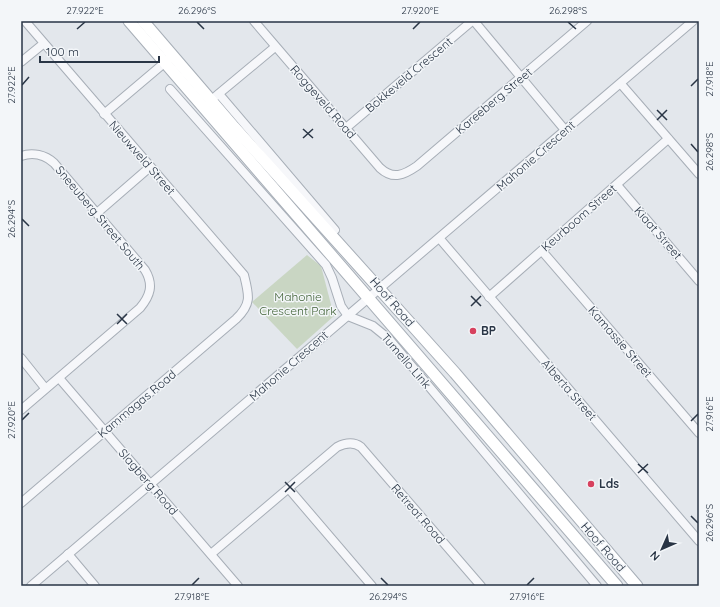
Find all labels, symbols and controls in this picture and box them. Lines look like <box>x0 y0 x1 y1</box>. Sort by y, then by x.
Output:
text: 27.922°E <box>66 4 104 17</box>
text: 26.296°S <box>178 4 216 17</box>
text: 27.920°E <box>401 4 439 17</box>
text: 26.298°S <box>549 4 587 17</box>
street label: Bokkeveld Crescent <box>362 34 455 115</box>
scale bar <box>40 38 159 64</box>
text: 100 m <box>46 44 79 59</box>
text: 27.918°E <box>703 61 716 97</box>
street label: Roggeveld Road <box>287 62 359 142</box>
street label: Kareeberg Street <box>452 64 535 137</box>
text: 27.922°E <box>5 66 18 104</box>
street label: Nieuwveld Street <box>106 117 179 198</box>
street label: Mahonie Crescent <box>493 117 578 194</box>
text: 26.298°S <box>703 133 716 171</box>
street label: Sneeuberg Street South <box>52 163 148 273</box>
street label: Keurboom Street <box>538 181 619 254</box>
text: 26.294°S <box>5 200 18 238</box>
street label: Kiaat Street <box>631 203 686 262</box>
street label: Hoof Road <box>367 274 418 329</box>
park label: Mahonie Crescent Park <box>259 289 337 318</box>
street label: Kamassie Street <box>585 303 656 381</box>
place label: BP <box>481 323 496 338</box>
marker: BP <box>468 326 478 336</box>
street label: Mahonie Crescent <box>246 327 331 404</box>
street label: Tumello Link <box>378 330 435 391</box>
street label: Alberta Street <box>539 356 600 424</box>
street label: Kammagas Road <box>94 366 179 441</box>
text: 27.916°E <box>703 396 716 432</box>
text: 27.920°E <box>5 401 18 439</box>
street label: Slagberg Road <box>115 445 181 518</box>
place label: Lds <box>599 476 619 491</box>
marker: Lds <box>586 479 596 489</box>
street label: Retreat Road <box>388 481 448 547</box>
text: 26.296°S <box>703 504 716 542</box>
street label: Hoof Road <box>578 519 629 574</box>
north arrow <box>642 529 682 569</box>
text: N <box>647 548 663 564</box>
text: 27.918°E <box>174 590 210 603</box>
text: 26.294°S <box>369 590 407 603</box>
text: 27.916°E <box>509 590 545 603</box>

